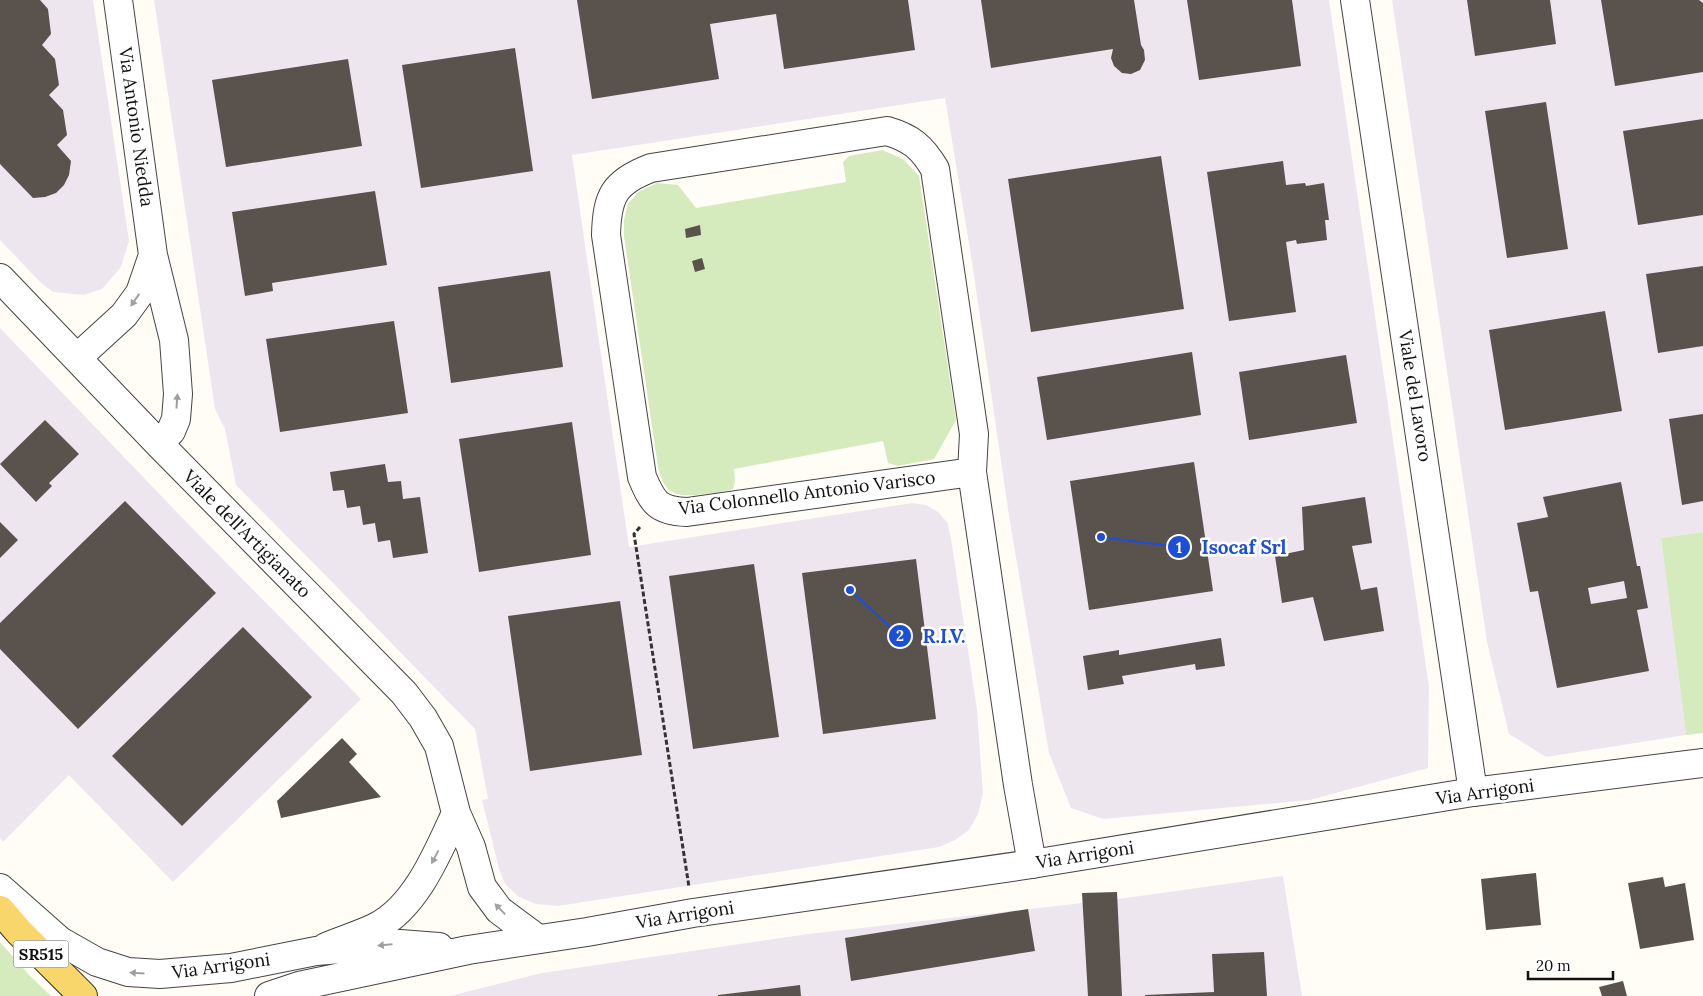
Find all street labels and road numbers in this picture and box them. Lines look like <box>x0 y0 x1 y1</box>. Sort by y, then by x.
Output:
street label: Via Antonio Niedda <box>114 45 159 208</box>
street label: Viale del Lavoro <box>1394 327 1437 463</box>
street label: Viale dell'Artigianato <box>178 464 316 603</box>
street label: Via Colonnello Antonio Varisco <box>676 465 937 520</box>
street label: Via Arrigoni <box>1433 773 1535 810</box>
street label: Via Arrigoni <box>1033 835 1136 874</box>
street label: Via Arrigoni <box>633 895 736 934</box>
road number: SR515 <box>13 941 68 968</box>
street label: Via Arrigoni <box>169 947 271 984</box>

